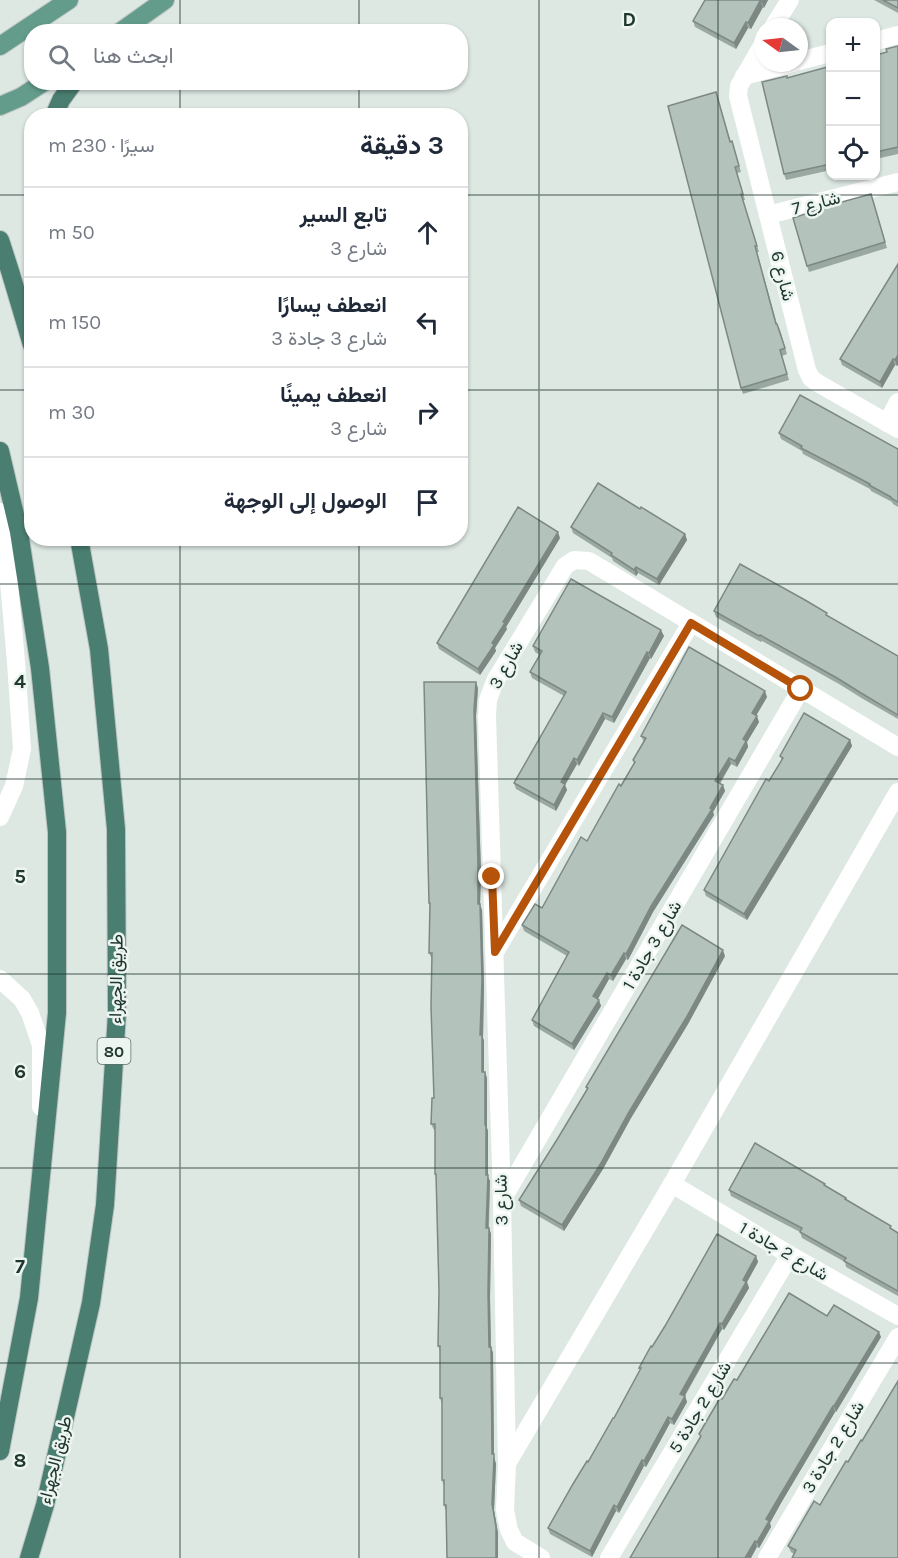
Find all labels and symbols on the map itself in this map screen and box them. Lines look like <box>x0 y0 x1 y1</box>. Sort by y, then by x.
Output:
text: D <box>622 8 636 31</box>
north arrow <box>754 18 808 72</box>
street label: شارع 7 <box>790 186 843 221</box>
street label: شارع 6 <box>765 249 800 304</box>
street label: شارع 3 <box>484 637 529 693</box>
text: 4 <box>14 670 26 693</box>
route start <box>787 675 813 701</box>
route end <box>478 863 504 889</box>
text: 5 <box>14 865 26 888</box>
street label: شارع 3 جادة 1 <box>618 896 687 994</box>
street label: طريق الجهراء <box>104 934 128 1024</box>
road number: 80 <box>98 1038 130 1064</box>
text: 6 <box>14 1060 26 1083</box>
street label: شارع 3 <box>490 1174 513 1226</box>
street label: شارع 2 جادة 1 <box>735 1217 832 1286</box>
text: 7 <box>15 1255 25 1278</box>
street label: شارع 2 جادة 5 <box>664 1357 737 1458</box>
street label: شارع 2 جادة 3 <box>797 1397 870 1498</box>
street label: طريق الجهراء <box>33 1414 77 1506</box>
text: 8 <box>14 1449 26 1472</box>

